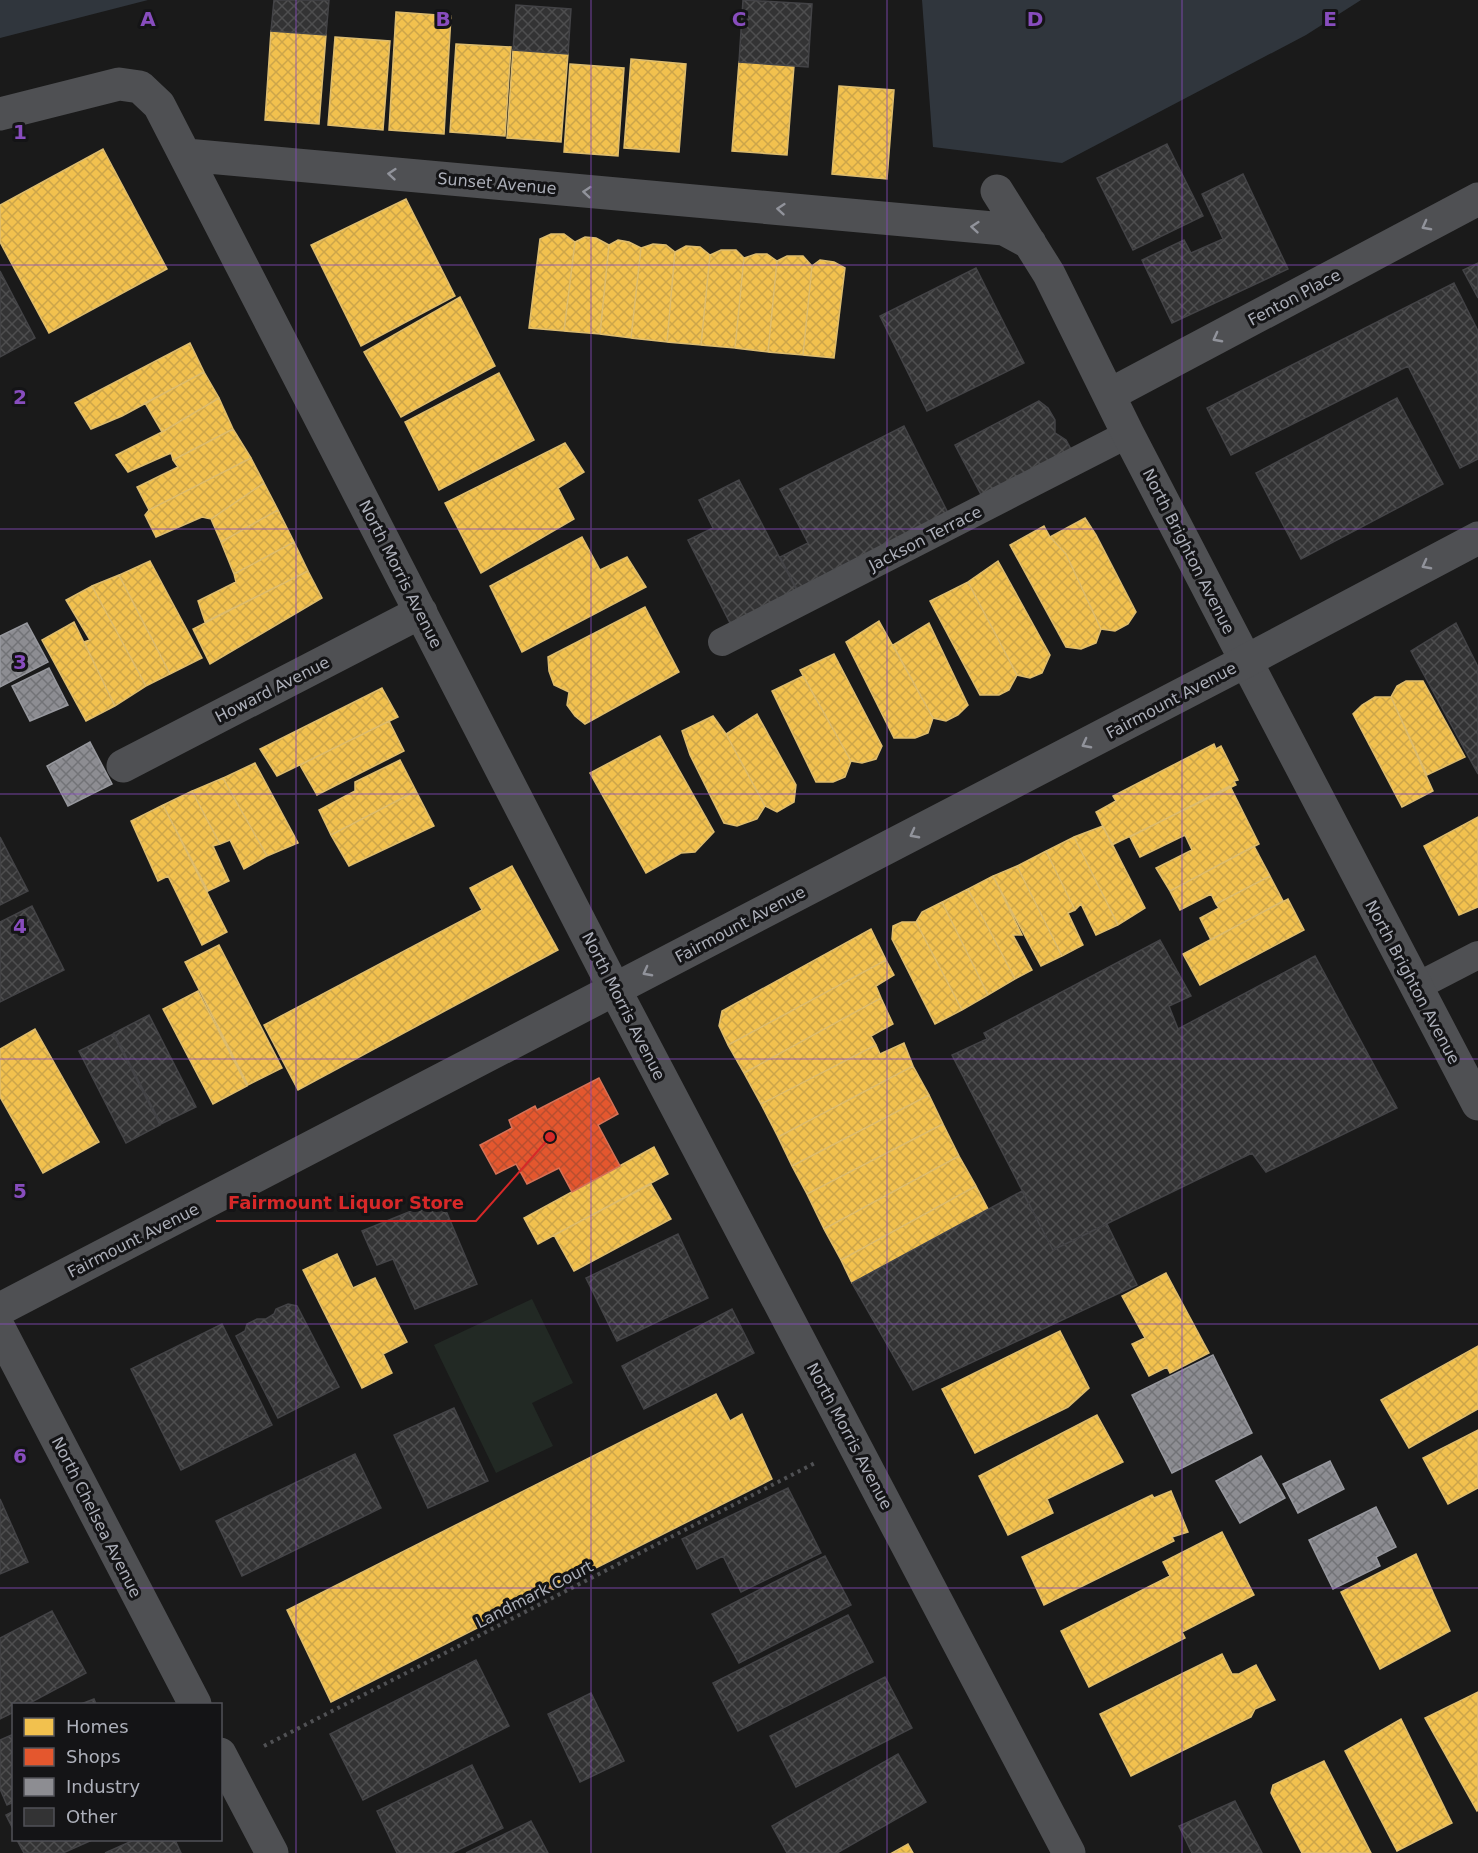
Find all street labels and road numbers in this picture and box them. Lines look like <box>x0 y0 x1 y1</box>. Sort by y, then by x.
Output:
street label: Sunset Avenue <box>437 169 557 198</box>
street label: Fenton Place <box>1245 265 1344 330</box>
street label: North Brighton Avenue <box>1139 465 1239 637</box>
street label: North Morris Avenue <box>355 497 446 651</box>
street label: Jackson Terrace <box>865 502 985 576</box>
street label: Howard Avenue <box>212 652 333 726</box>
street label: Fairmount Avenue <box>1103 658 1240 743</box>
street label: Fairmount Avenue <box>672 882 809 967</box>
street label: North Brighton Avenue <box>1361 897 1464 1067</box>
street label: North Morris Avenue <box>578 929 669 1083</box>
street label: Fairmount Avenue <box>64 1199 202 1282</box>
street label: North Morris Avenue <box>803 1360 896 1513</box>
street label: North Chelsea Avenue <box>48 1434 145 1601</box>
street label: Landmark Court <box>472 1557 596 1632</box>

